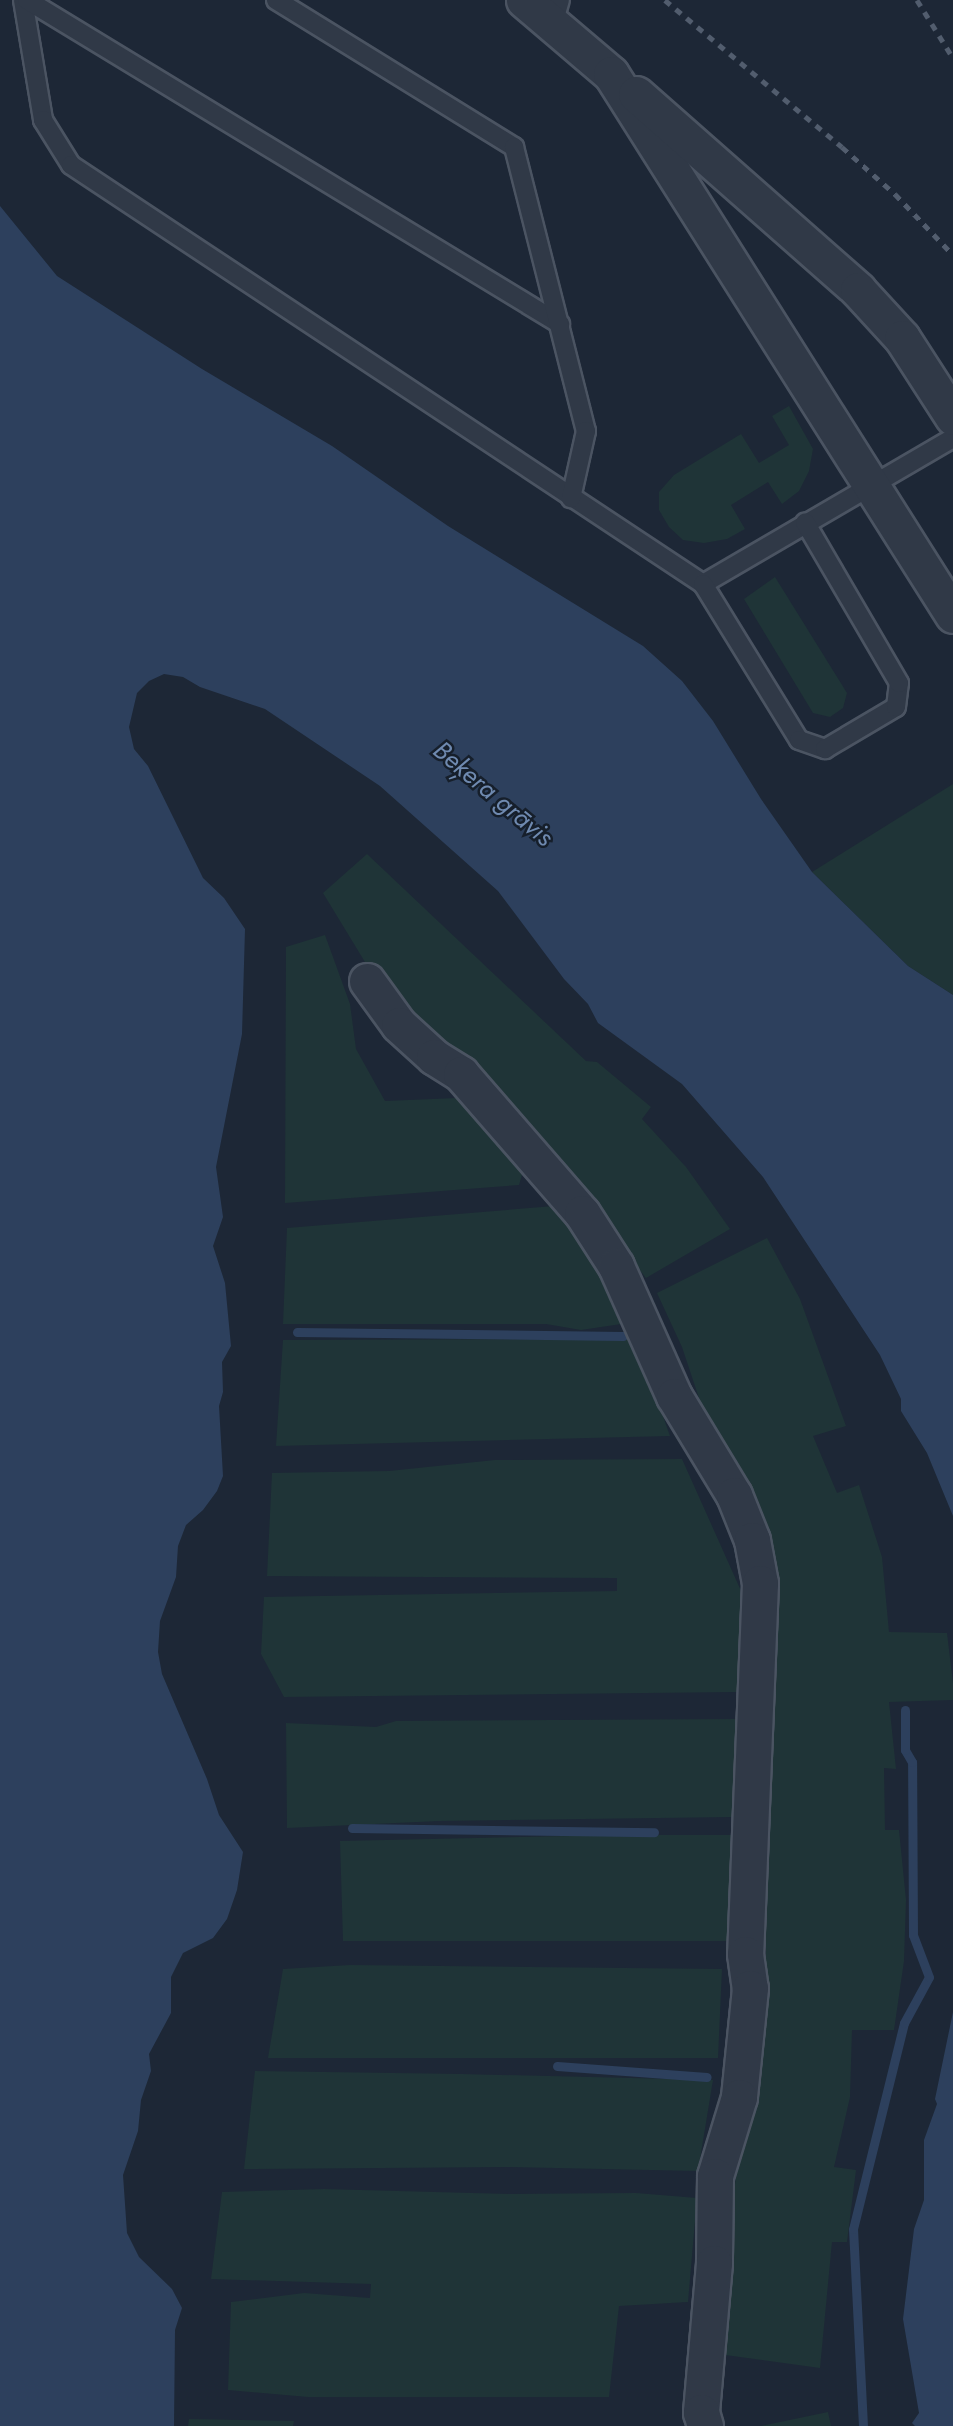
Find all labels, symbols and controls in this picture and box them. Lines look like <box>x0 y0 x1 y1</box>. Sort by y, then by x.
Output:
water label: Beķera grāvis <box>427 735 559 853</box>

